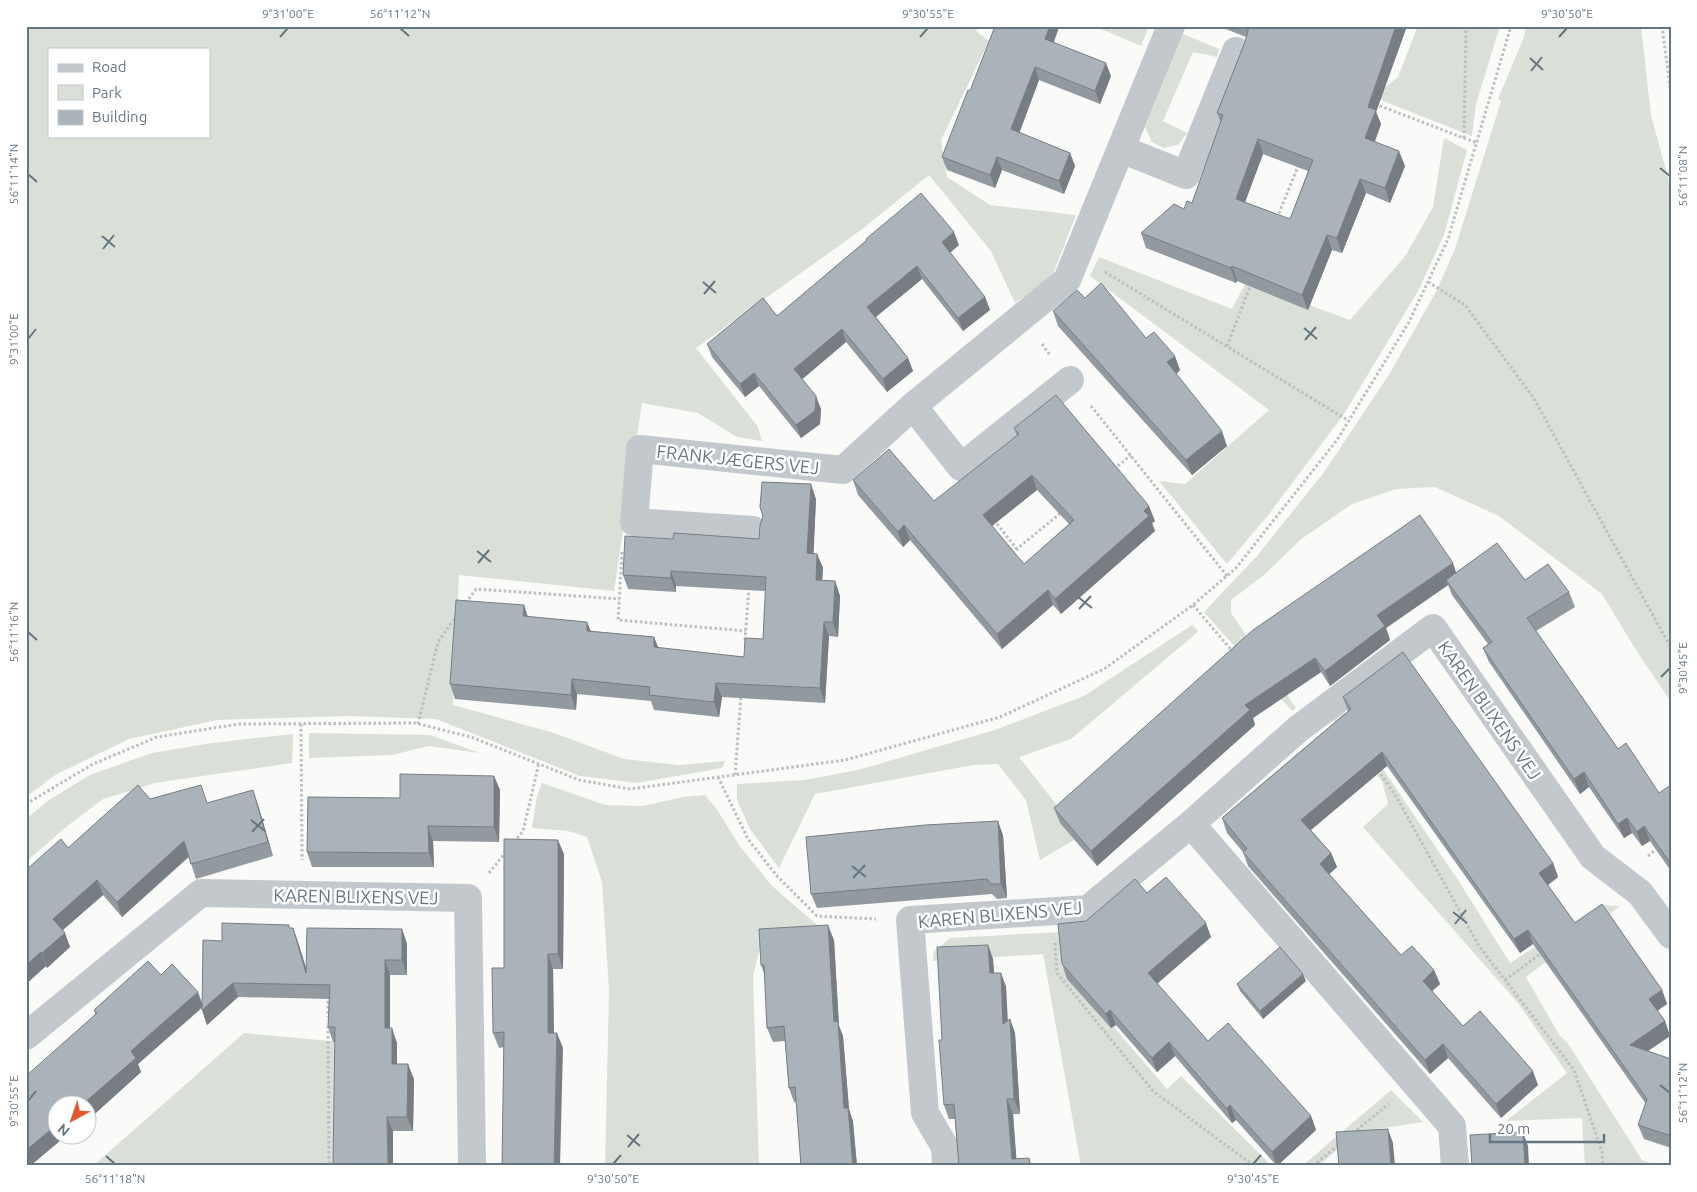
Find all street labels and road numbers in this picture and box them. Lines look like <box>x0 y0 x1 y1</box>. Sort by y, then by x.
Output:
street label: FRANK JÆGERS VEJ <box>656 441 820 477</box>
street label: KAREN BLIXENS VEJ <box>1434 637 1546 783</box>
street label: KAREN BLIXENS VEJ <box>273 885 439 907</box>
street label: KAREN BLIXENS VEJ <box>917 897 1083 931</box>

